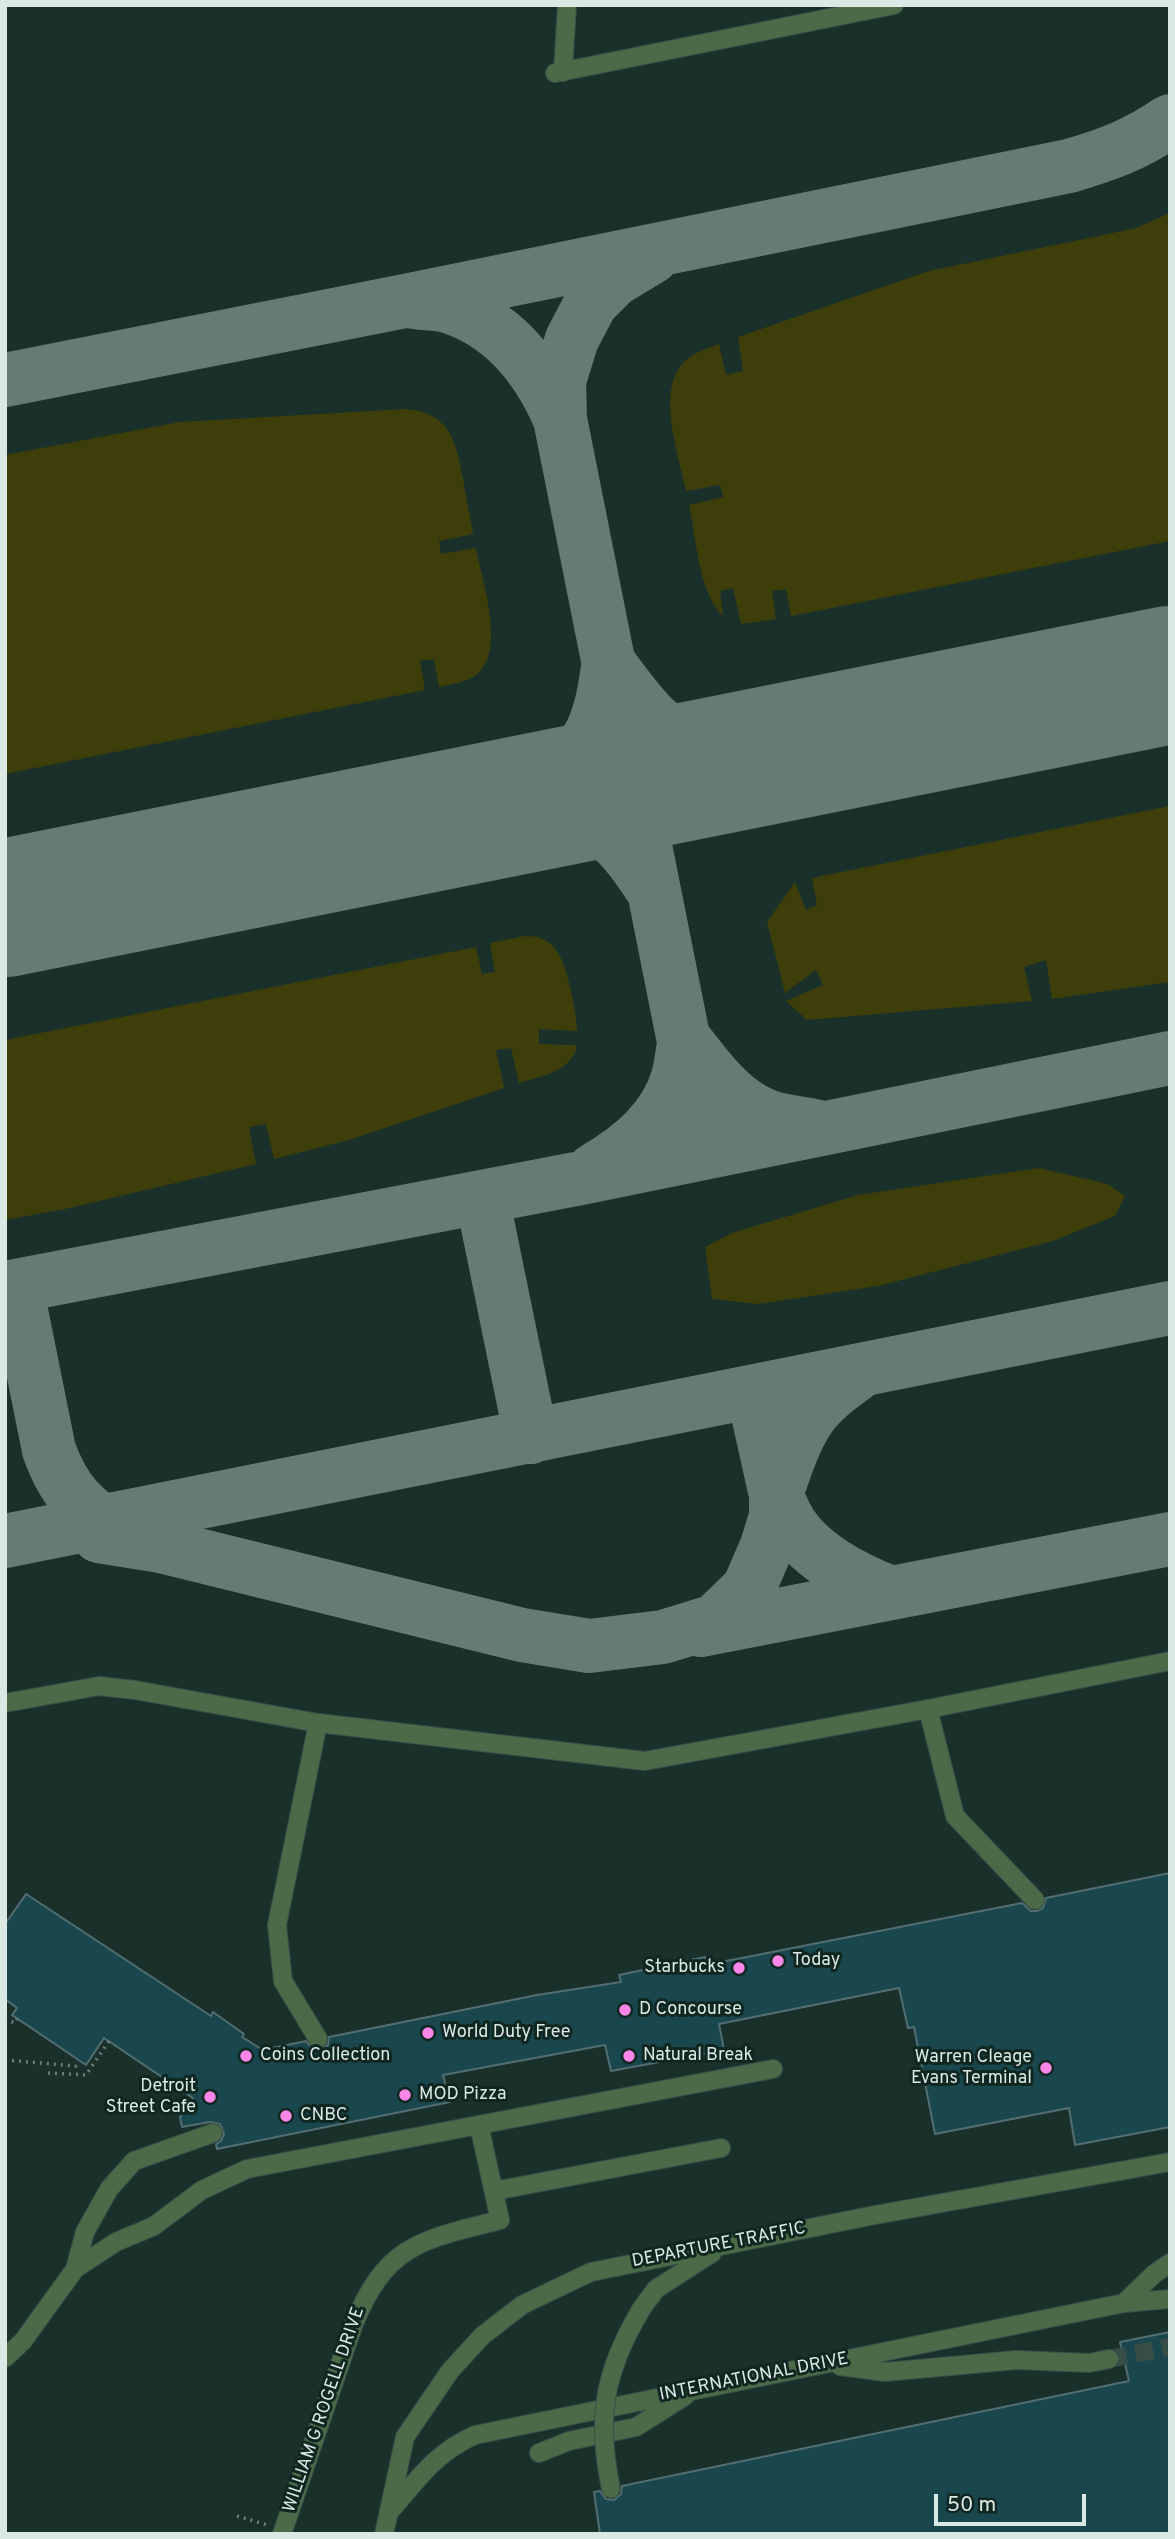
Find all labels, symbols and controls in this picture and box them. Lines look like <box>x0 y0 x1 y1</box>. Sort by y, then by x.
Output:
place label: Today <box>792 1950 840 1972</box>
marker: Today <box>770 1953 786 1969</box>
place label: Starbucks <box>644 1957 725 1979</box>
marker: Starbucks <box>731 1960 747 1976</box>
place label: D Concourse <box>639 1999 742 2021</box>
marker: D Concourse <box>617 2002 633 2018</box>
place label: World Duty Free <box>442 2022 570 2044</box>
marker: World Duty Free <box>420 2025 436 2041</box>
place label: Coins Collection <box>260 2045 390 2067</box>
place label: Natural Break <box>643 2045 753 2067</box>
place label: Warren Cleage Evans Terminal <box>911 2047 1032 2090</box>
marker: Coins Collection <box>238 2048 254 2064</box>
marker: Natural Break <box>621 2048 637 2064</box>
marker: Warren Cleage Evans Terminal <box>1038 2060 1054 2076</box>
place label: Detroit Street Cafe <box>106 2076 196 2118</box>
place label: MOD Pizza <box>419 2084 507 2106</box>
marker: MOD Pizza <box>397 2087 413 2103</box>
marker: Detroit Street Cafe <box>202 2089 218 2105</box>
place label: CNBC <box>300 2105 347 2127</box>
marker: CNBC <box>278 2108 294 2124</box>
street label: DEPARTURE TRAFFIC <box>630 2219 808 2273</box>
street label: WILLIAM G ROGELL DRIVE <box>280 2304 370 2516</box>
street label: INTERNATIONAL DRIVE <box>658 2349 850 2407</box>
scale bar <box>937 2480 1089 2524</box>
text: 50 m <box>947 2492 996 2519</box>

